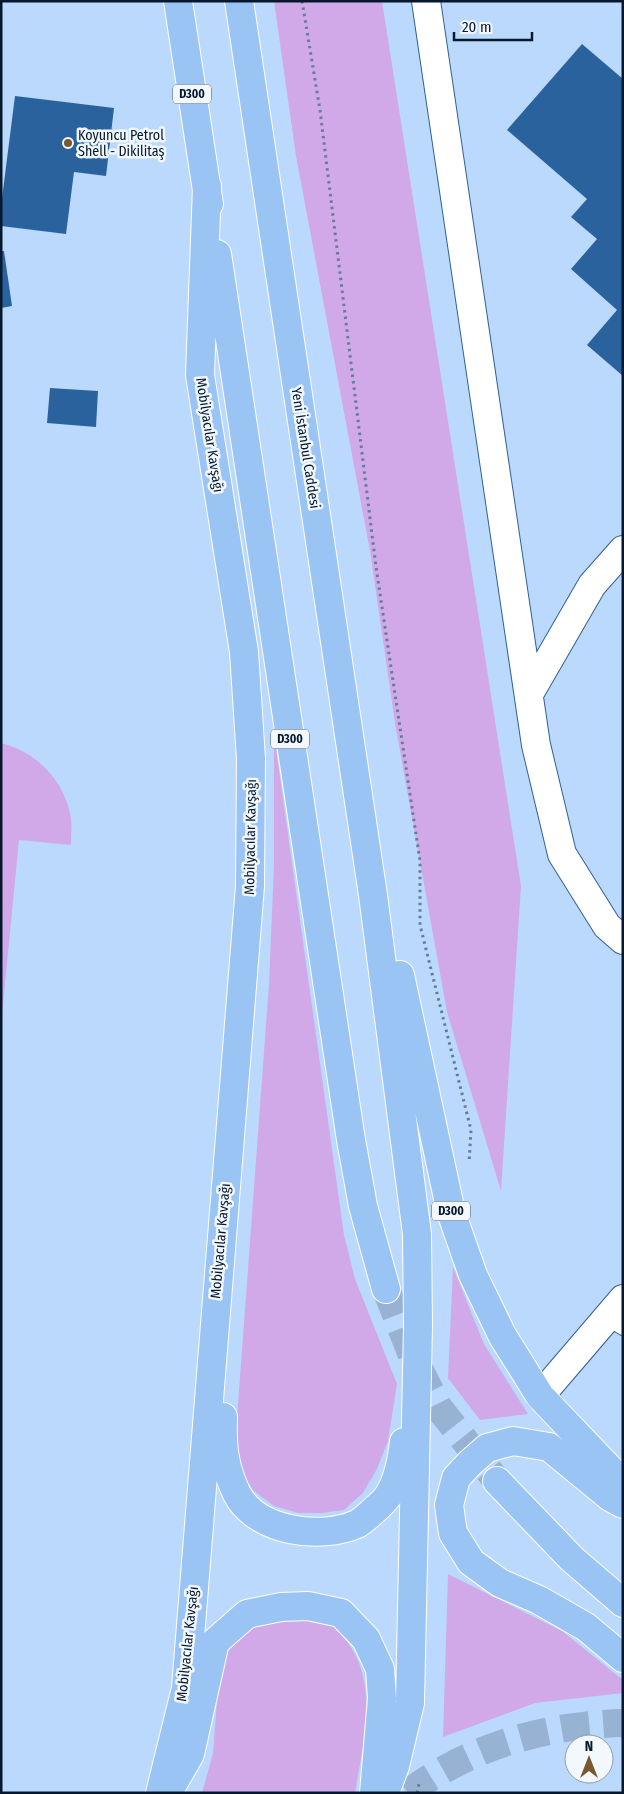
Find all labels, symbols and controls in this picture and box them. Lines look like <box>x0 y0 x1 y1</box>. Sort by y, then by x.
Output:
scale bar <box>454 10 532 42</box>
text: 20 m <box>462 18 492 36</box>
road number: D300 <box>173 85 211 104</box>
place label: Koyuncu Petrol Shell - Dikilitaş <box>78 127 165 160</box>
marker: Koyuncu Petrol Shell - Dikilitaş <box>62 137 74 149</box>
street label: Mobilyacılar Kavşağı <box>192 377 227 494</box>
street label: Yeni İstanbul Caddesi <box>288 386 323 510</box>
road number: D300 <box>271 730 309 749</box>
street label: Mobilyacılar Kavşağı <box>241 779 260 895</box>
street label: Mobilyacılar Kavşağı <box>207 1183 234 1299</box>
road number: D300 <box>432 1202 470 1220</box>
street label: Mobilyacılar Kavşağı <box>173 1586 202 1702</box>
north arrow <box>564 1734 614 1784</box>
text: N <box>585 1738 593 1755</box>

